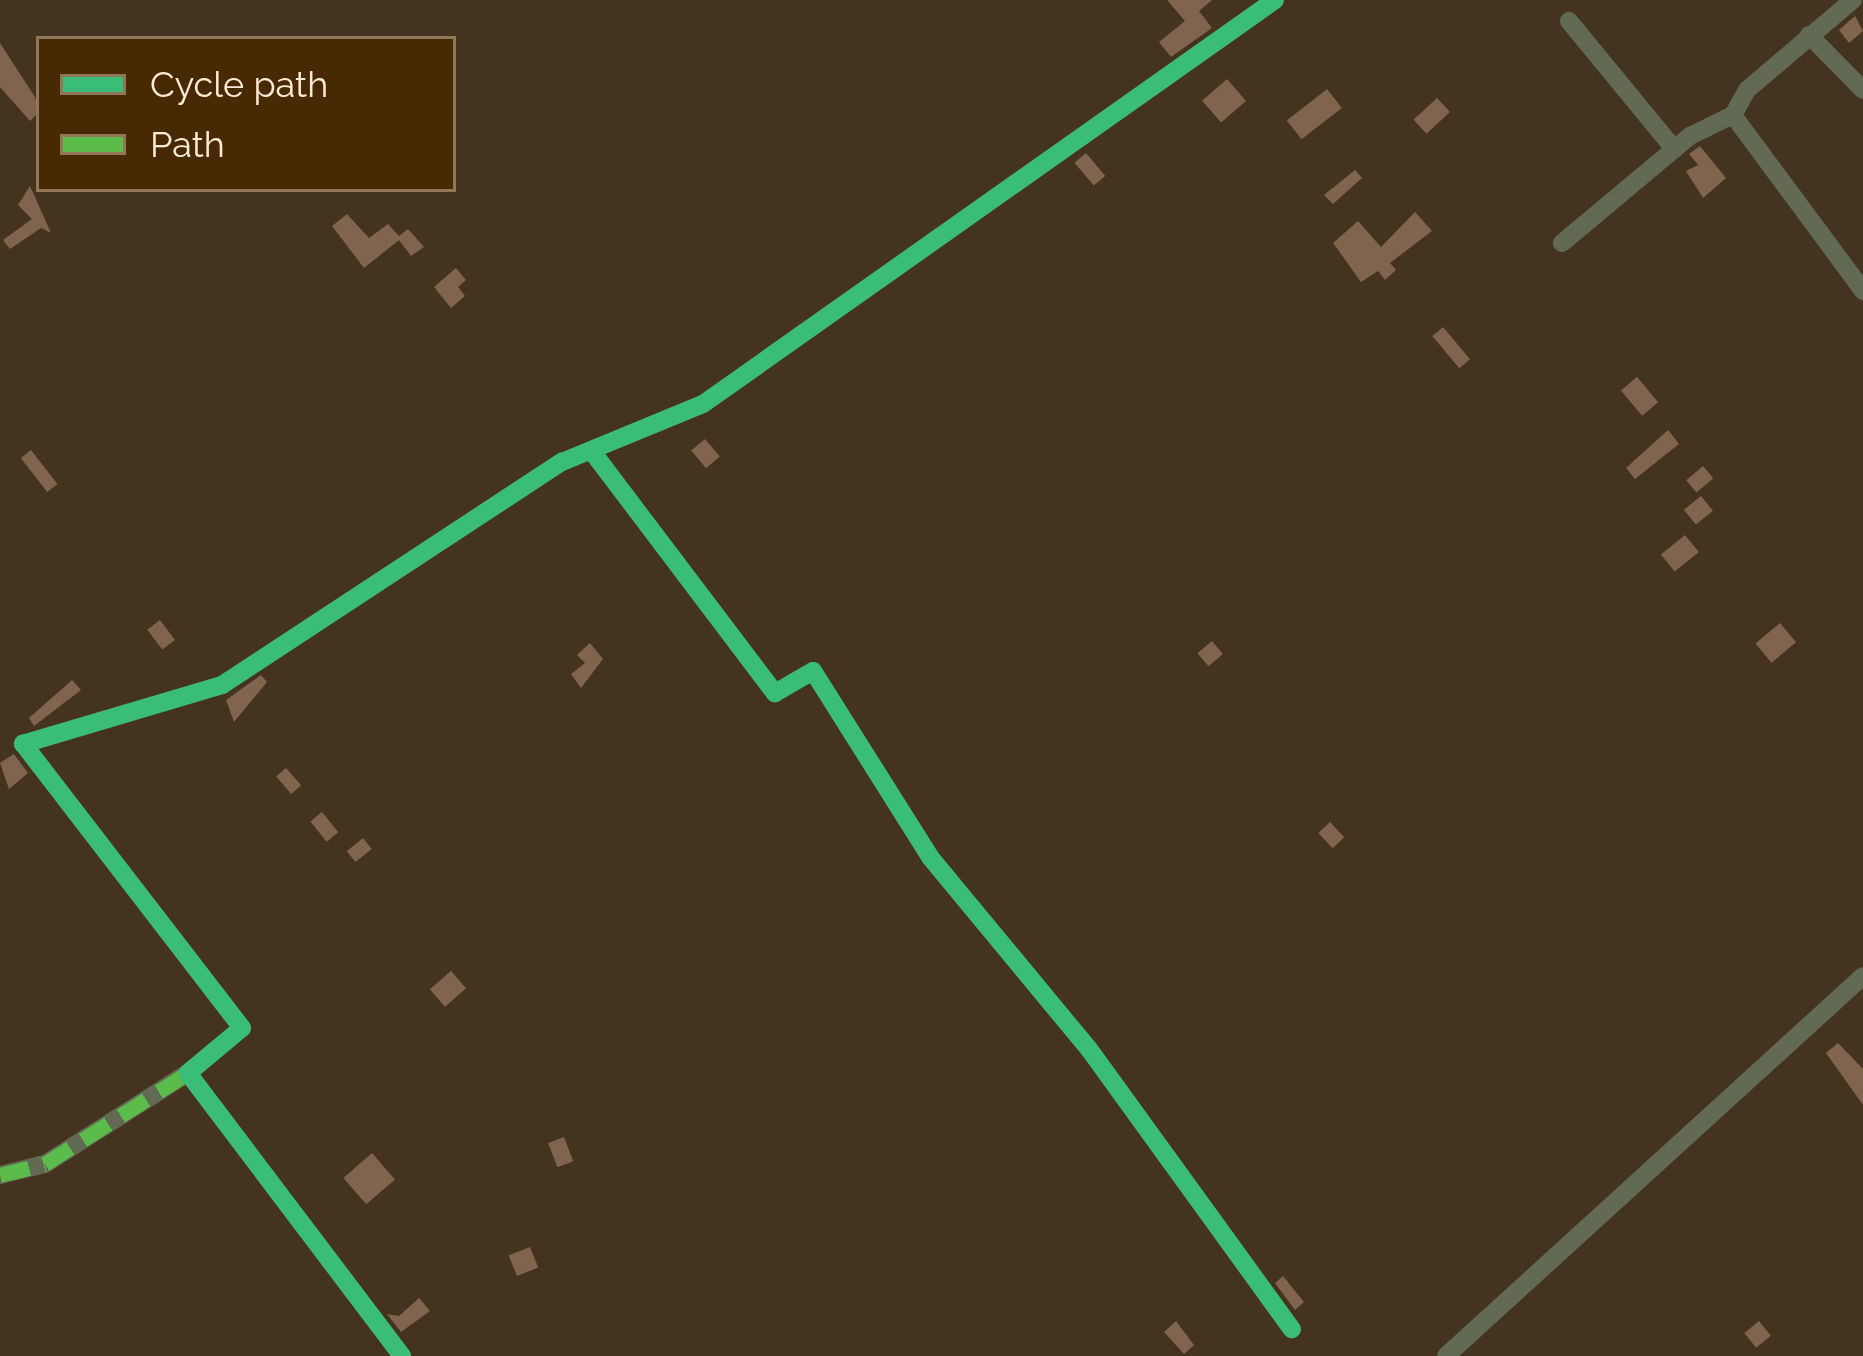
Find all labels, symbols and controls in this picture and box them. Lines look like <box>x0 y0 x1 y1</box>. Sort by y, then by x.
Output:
legend <box>36 36 456 192</box>
text: Cycle path <box>150 63 328 105</box>
text: Path <box>150 123 225 165</box>

